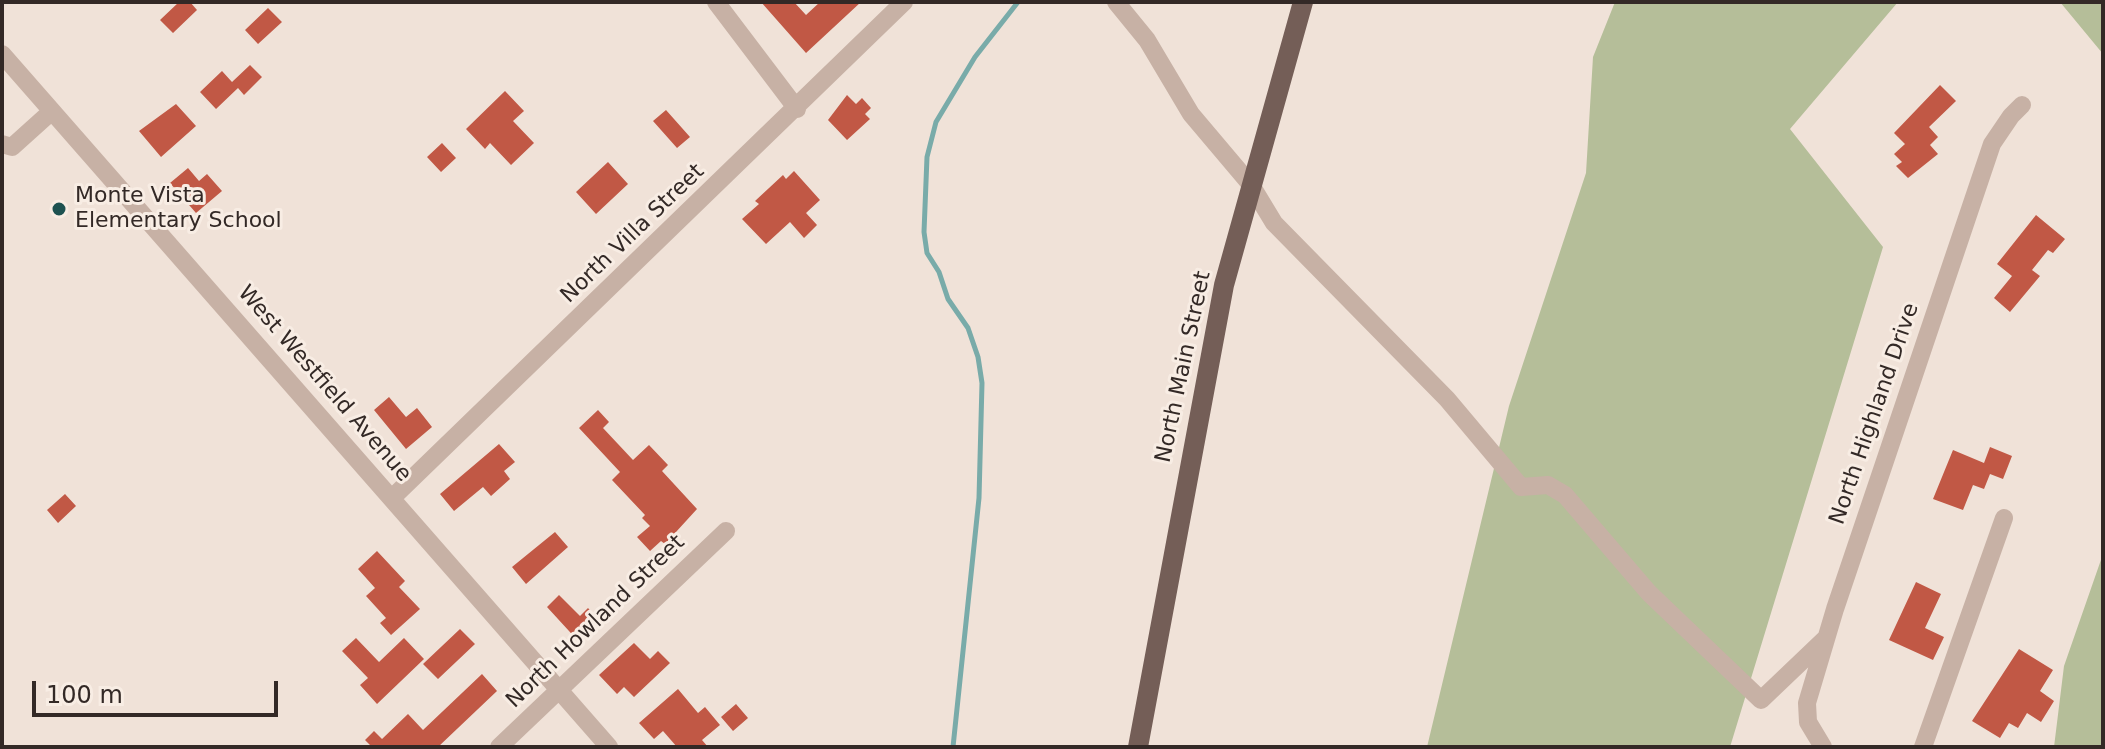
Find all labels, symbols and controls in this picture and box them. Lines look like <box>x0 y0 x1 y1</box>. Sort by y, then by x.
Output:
street label: North Villa Street <box>556 159 710 309</box>
place label: Monte Vista Elementary School <box>75 183 282 234</box>
marker: Monte Vista Elementary School <box>50 200 68 218</box>
street label: North Main Street <box>1151 269 1217 465</box>
street label: West Westfield Avenue <box>232 280 416 488</box>
street label: North Highland Drive <box>1825 300 1925 528</box>
street label: North Howland Street <box>501 530 691 714</box>
scale bar <box>36 665 282 715</box>
text: 100 m <box>46 681 123 709</box>

